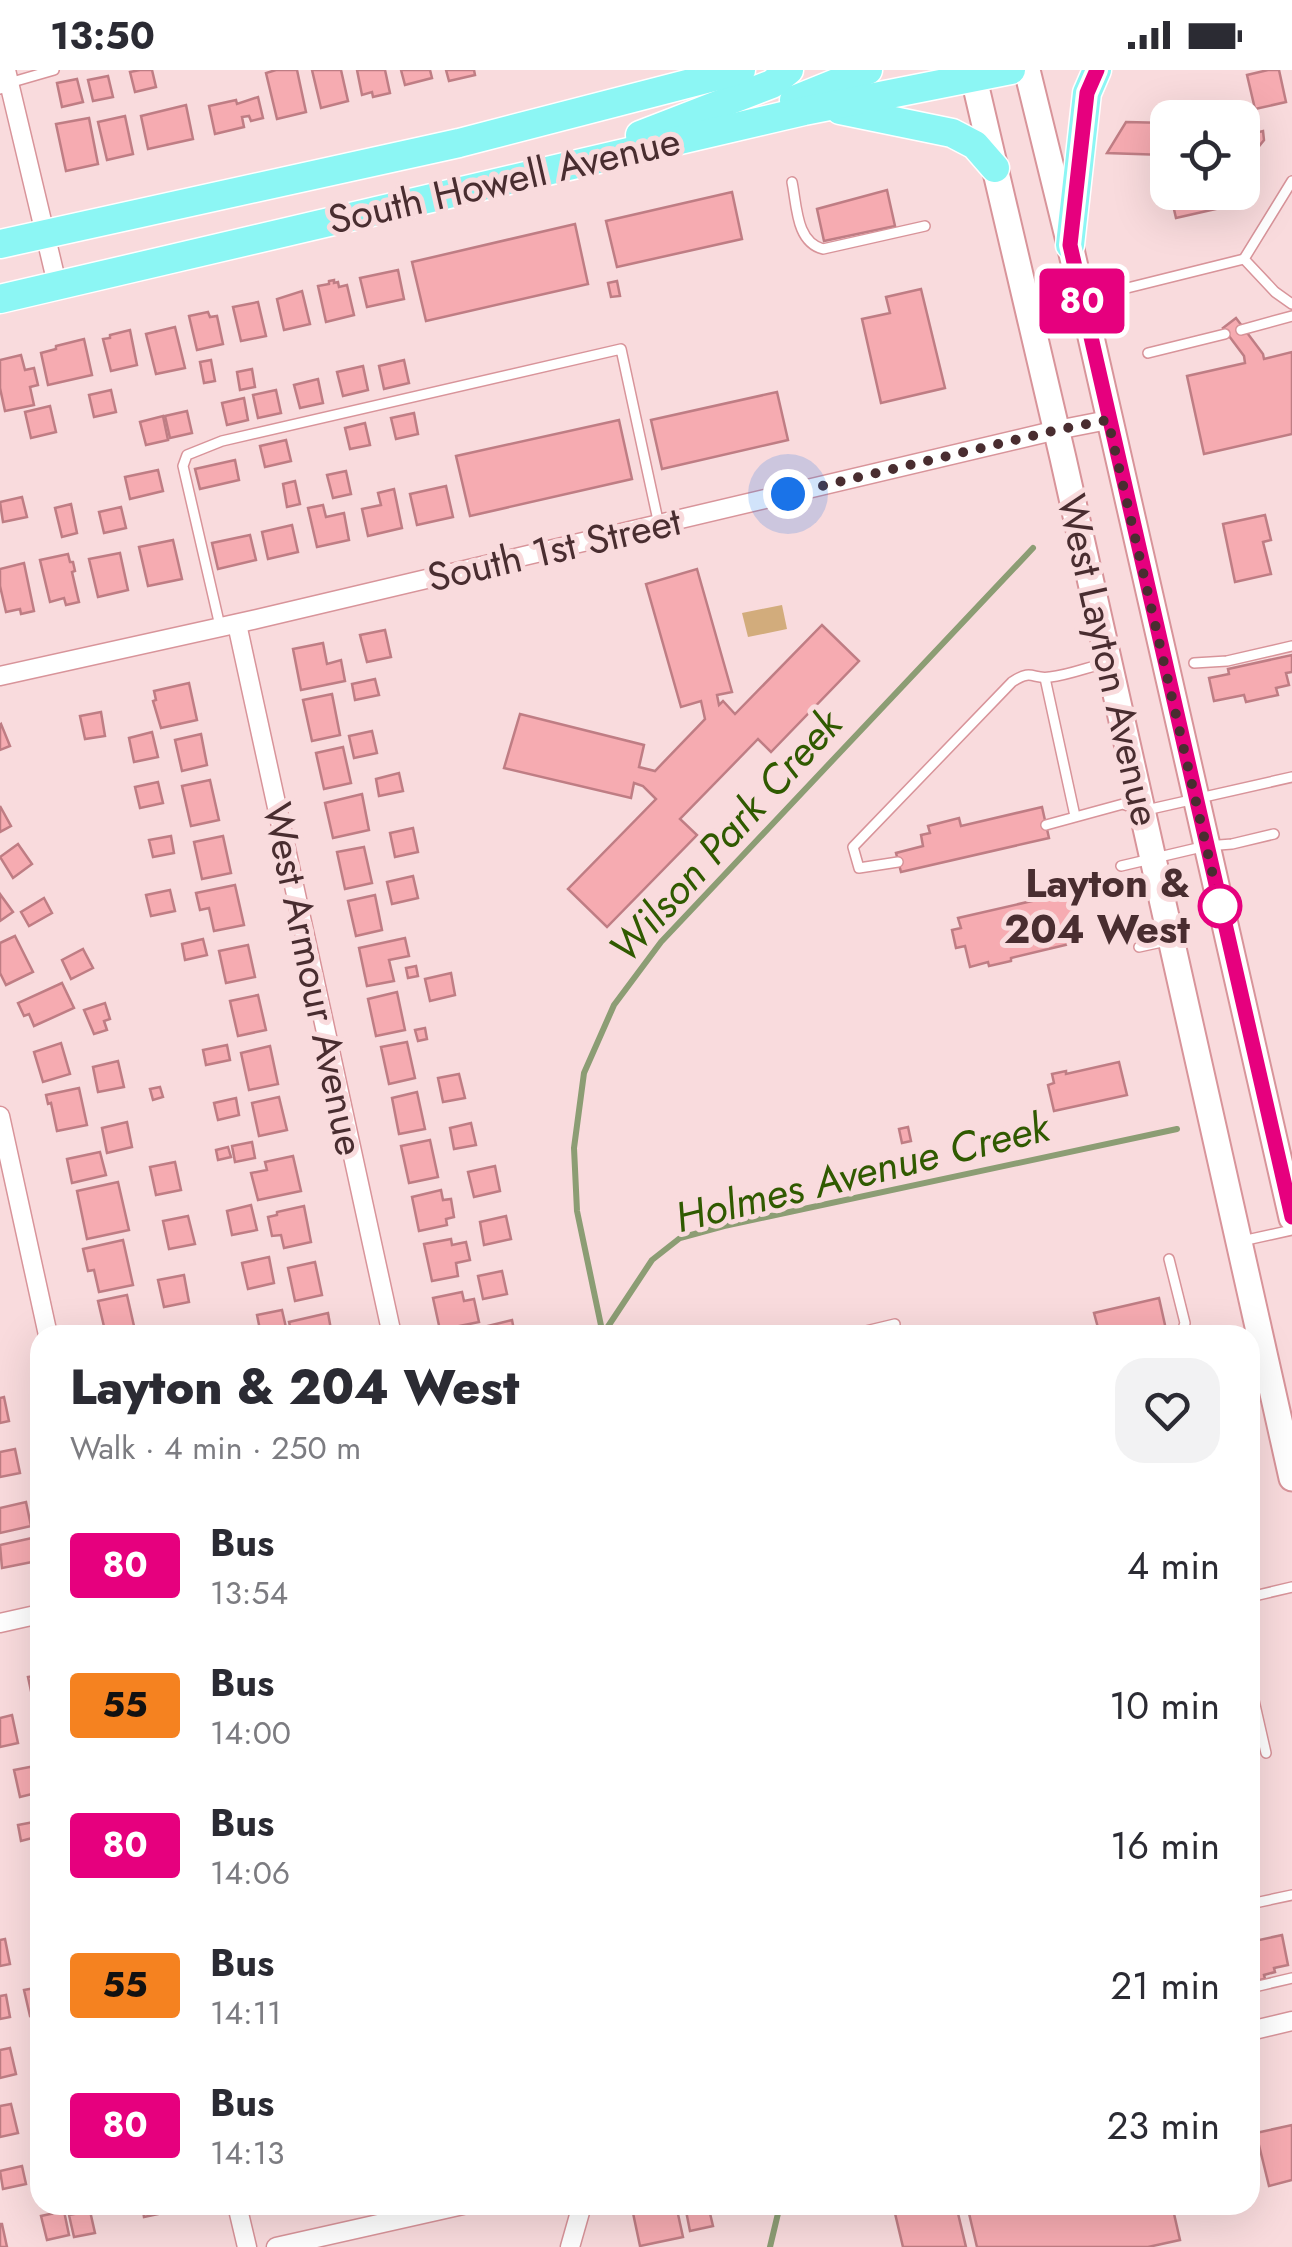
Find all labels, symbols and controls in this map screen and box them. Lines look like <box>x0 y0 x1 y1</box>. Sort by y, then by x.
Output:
text: 13:50 <box>50 8 155 63</box>
map controls <box>1150 100 1260 210</box>
button: locate <box>1150 100 1260 210</box>
street label: South Howell Avenue <box>322 111 686 249</box>
line badge: 80 <box>1037 268 1127 334</box>
text: 80 <box>1059 276 1105 326</box>
your location <box>763 469 813 519</box>
street label: West Layton Avenue <box>1043 489 1175 831</box>
street label: South 1st Street <box>422 492 687 606</box>
water label: Wilson Park Creek <box>594 694 857 976</box>
street label: West Armour Avenue <box>248 797 380 1161</box>
place label: Layton & 204 West <box>1004 854 1190 958</box>
marker: Layton & 204 West <box>1199 885 1241 927</box>
water label: Holmes Avenue Creek <box>669 1096 1057 1248</box>
text: Layton & 204 West <box>70 1353 519 1422</box>
button: heart <box>1115 1358 1220 1463</box>
text: Walk · 4 min · 250 m <box>70 1425 361 1471</box>
text: Bus <box>210 1515 274 1570</box>
text: 4 min <box>1127 1538 1220 1593</box>
text: 80 <box>102 1540 148 1590</box>
text: 13:54 <box>210 1570 288 1616</box>
text: Bus <box>210 1655 274 1710</box>
text: 10 min <box>1109 1678 1220 1733</box>
text: 55 <box>102 1680 148 1730</box>
text: 14:00 <box>210 1710 291 1756</box>
text: Bus <box>210 1795 274 1850</box>
text: 16 min <box>1110 1818 1220 1873</box>
text: 80 <box>102 1820 148 1870</box>
text: 14:06 <box>210 1850 290 1896</box>
text: Bus <box>210 1935 274 1990</box>
text: 21 min <box>1110 1958 1220 2013</box>
text: 55 <box>102 1960 148 2010</box>
text: 14:11 <box>210 1990 281 2036</box>
text: Bus <box>210 2075 274 2130</box>
text: 23 min <box>1107 2098 1220 2153</box>
text: 80 <box>102 2100 148 2150</box>
text: 14:13 <box>210 2130 285 2176</box>

